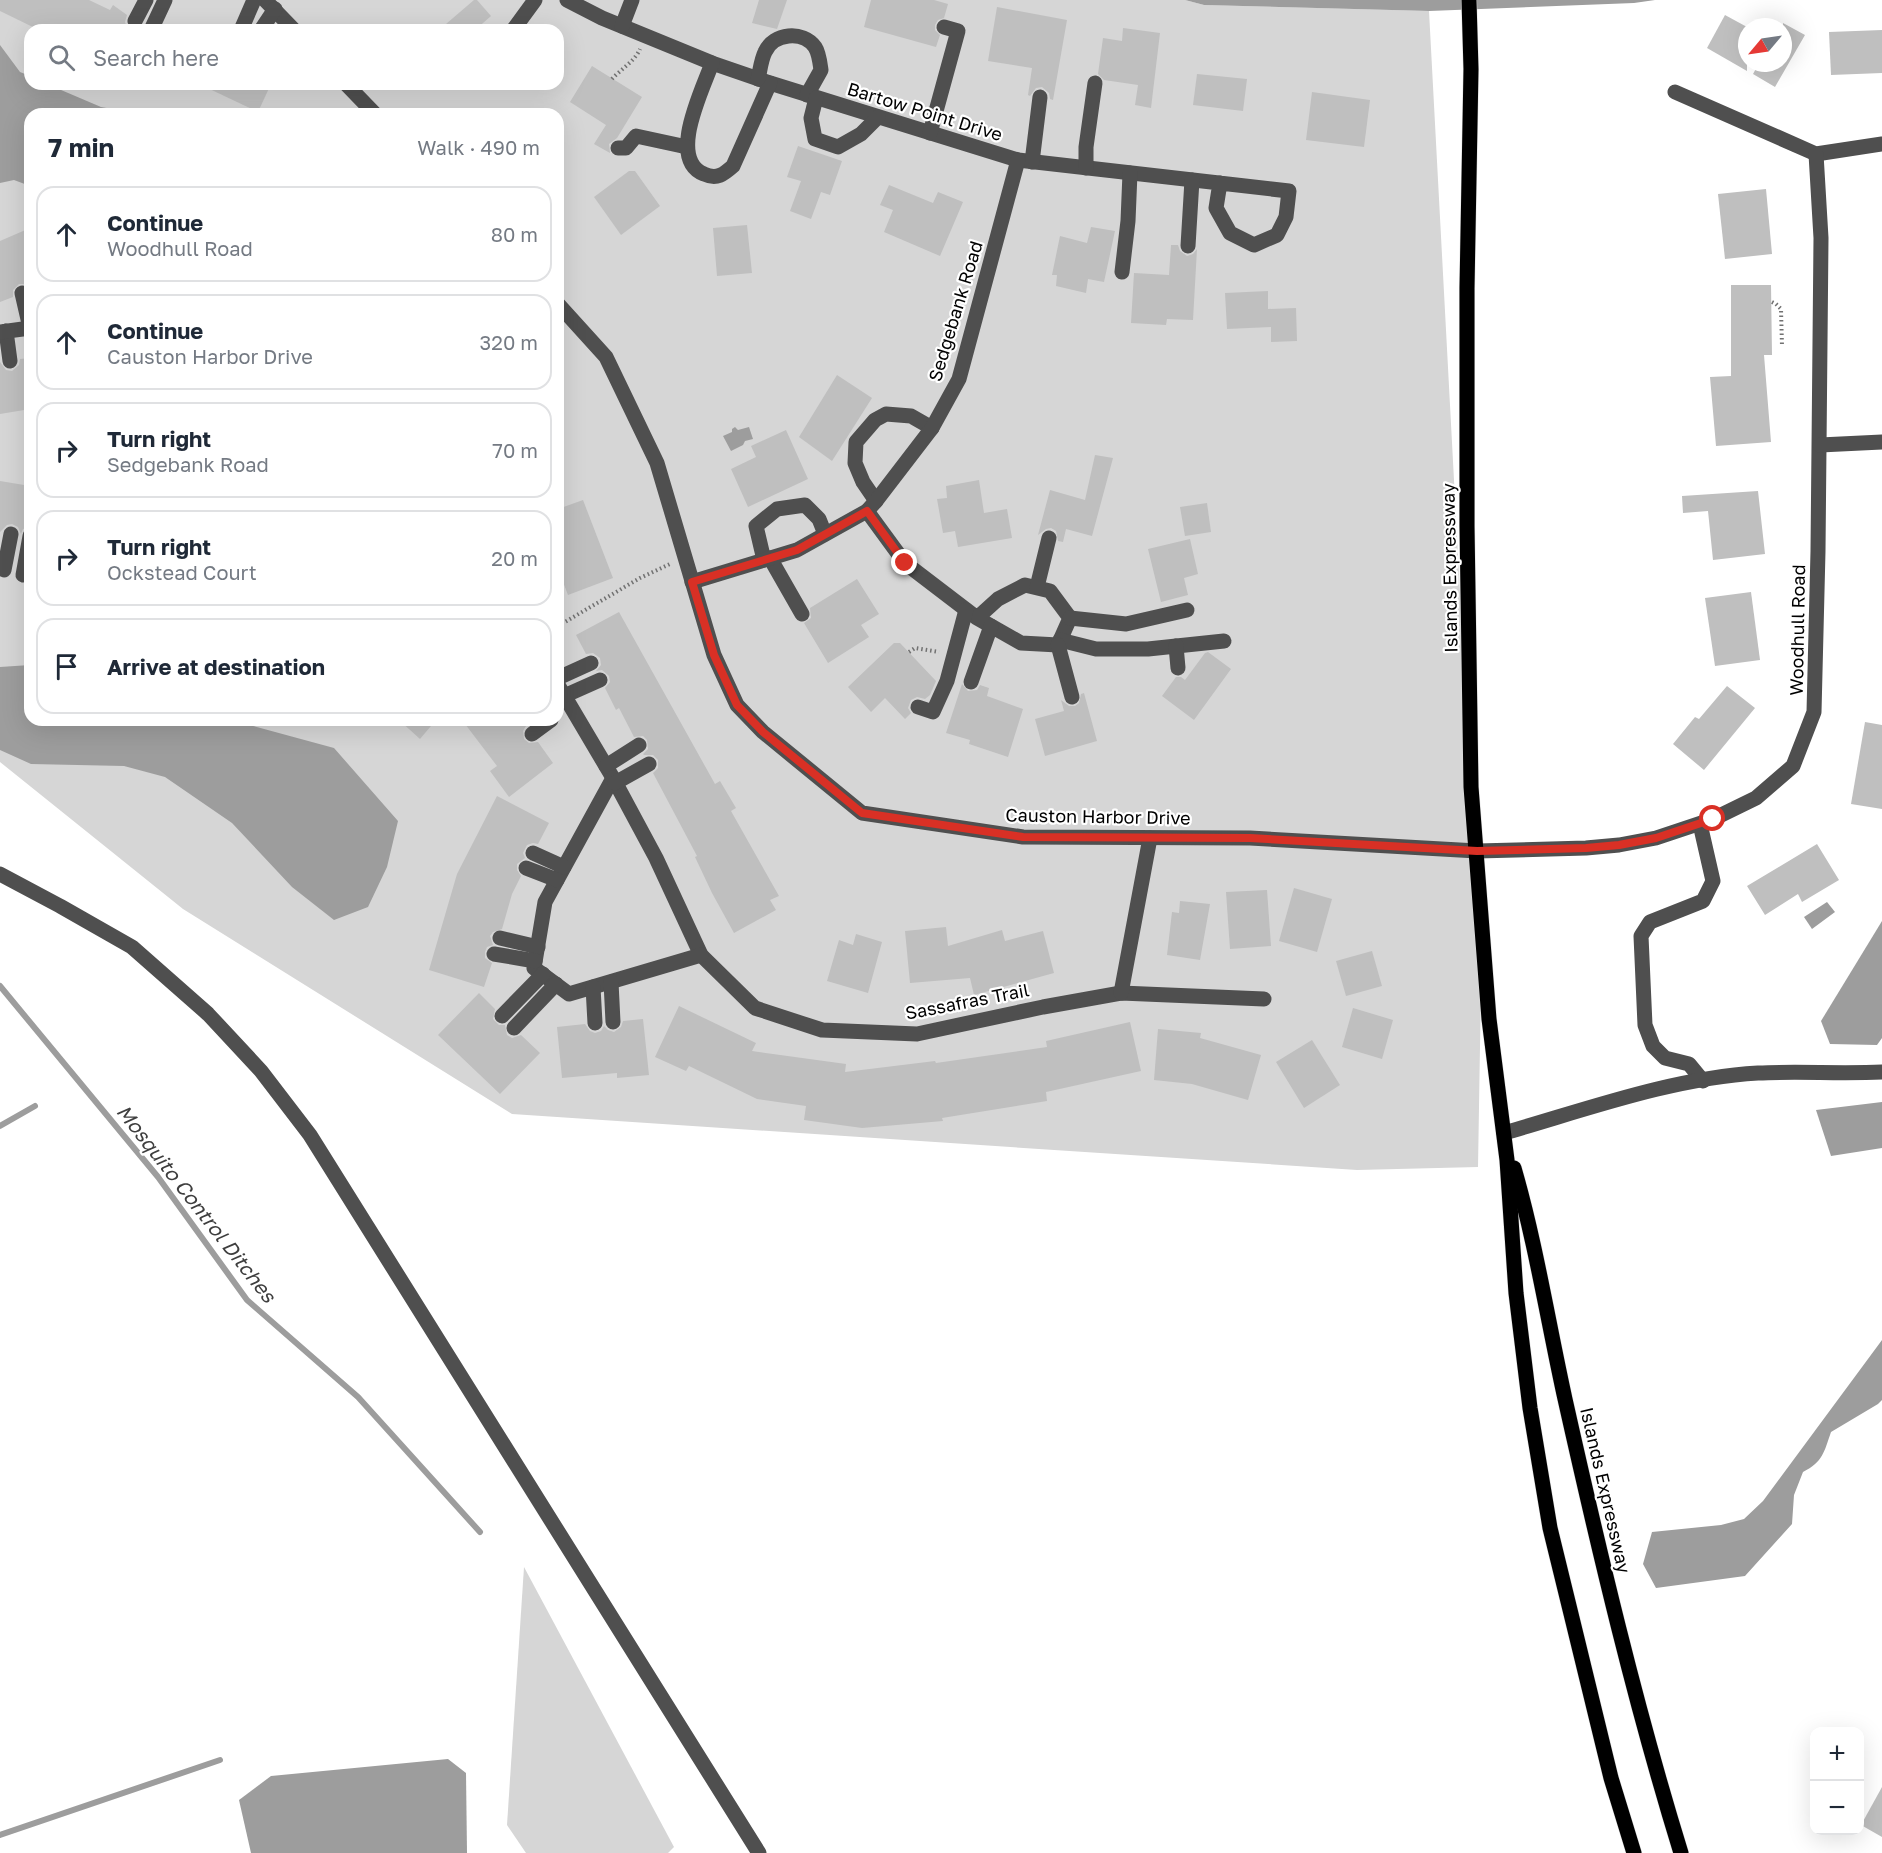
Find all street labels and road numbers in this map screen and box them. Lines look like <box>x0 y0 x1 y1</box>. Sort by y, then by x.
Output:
street label: Bartow Point Drive <box>845 77 1005 145</box>
street label: Sedgebank Road <box>923 238 987 384</box>
street label: Islands Expressway <box>1437 483 1461 653</box>
street label: Woodhull Road <box>1785 564 1809 696</box>
street label: Causton Harbor Drive <box>1005 803 1191 829</box>
street label: Sassafras Trail <box>903 978 1031 1024</box>
street label: Islands Expressway <box>1576 1405 1636 1575</box>

